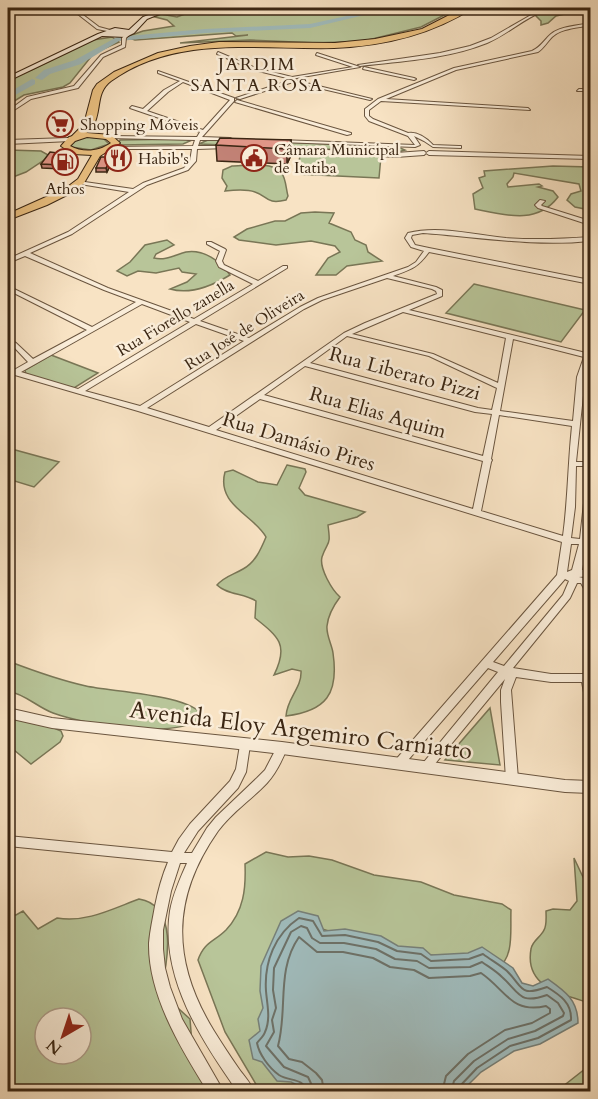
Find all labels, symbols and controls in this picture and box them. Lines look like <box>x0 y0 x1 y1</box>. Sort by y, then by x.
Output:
district label: JARDIM SANTA ROSA <box>191 52 323 98</box>
supermarket icon: Shopping Móveis <box>45 109 75 139</box>
place label: Shopping Móveis <box>80 114 198 136</box>
place label: Câmara Municipal de Itatiba <box>274 139 399 179</box>
restaurant icon: Habib's <box>103 143 133 173</box>
public building icon: Câmara Municipal de Itatiba <box>239 143 269 173</box>
fuel station icon: Athos <box>50 147 80 177</box>
place label: Habib's <box>138 148 189 170</box>
place label: Athos <box>45 178 85 200</box>
street label: Rua Fiorello zanella <box>113 274 238 362</box>
street label: Rua José de Oliveira <box>181 284 309 376</box>
street label: Rua Liberato Pizzi <box>326 340 484 407</box>
street label: Rua Elias Aquim <box>306 380 449 445</box>
street label: Rua Damásio Pires <box>219 405 378 478</box>
street label: Avenida Eloy Argemiro Carniatto <box>128 693 474 768</box>
north arrow <box>33 1006 93 1066</box>
text: N <box>42 1034 67 1060</box>

